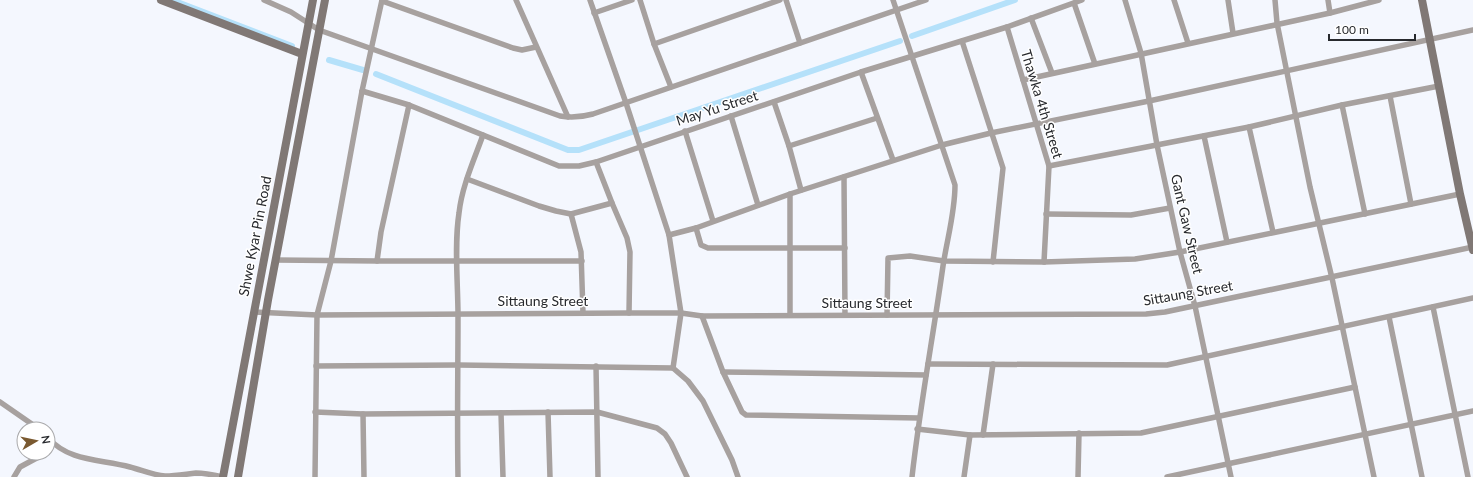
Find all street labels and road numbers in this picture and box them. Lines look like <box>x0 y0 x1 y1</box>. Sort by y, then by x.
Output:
street label: Thawka 4th Street <box>1018 47 1067 160</box>
street label: May Yu Street <box>674 86 760 129</box>
street label: Gant Gaw Street <box>1168 172 1207 275</box>
street label: Shwe Kyar Pin Road <box>234 174 275 298</box>
street label: Sittaung Street <box>1142 276 1234 309</box>
street label: Sittaung Street <box>498 292 588 309</box>
street label: Sittaung Street <box>822 294 912 311</box>

